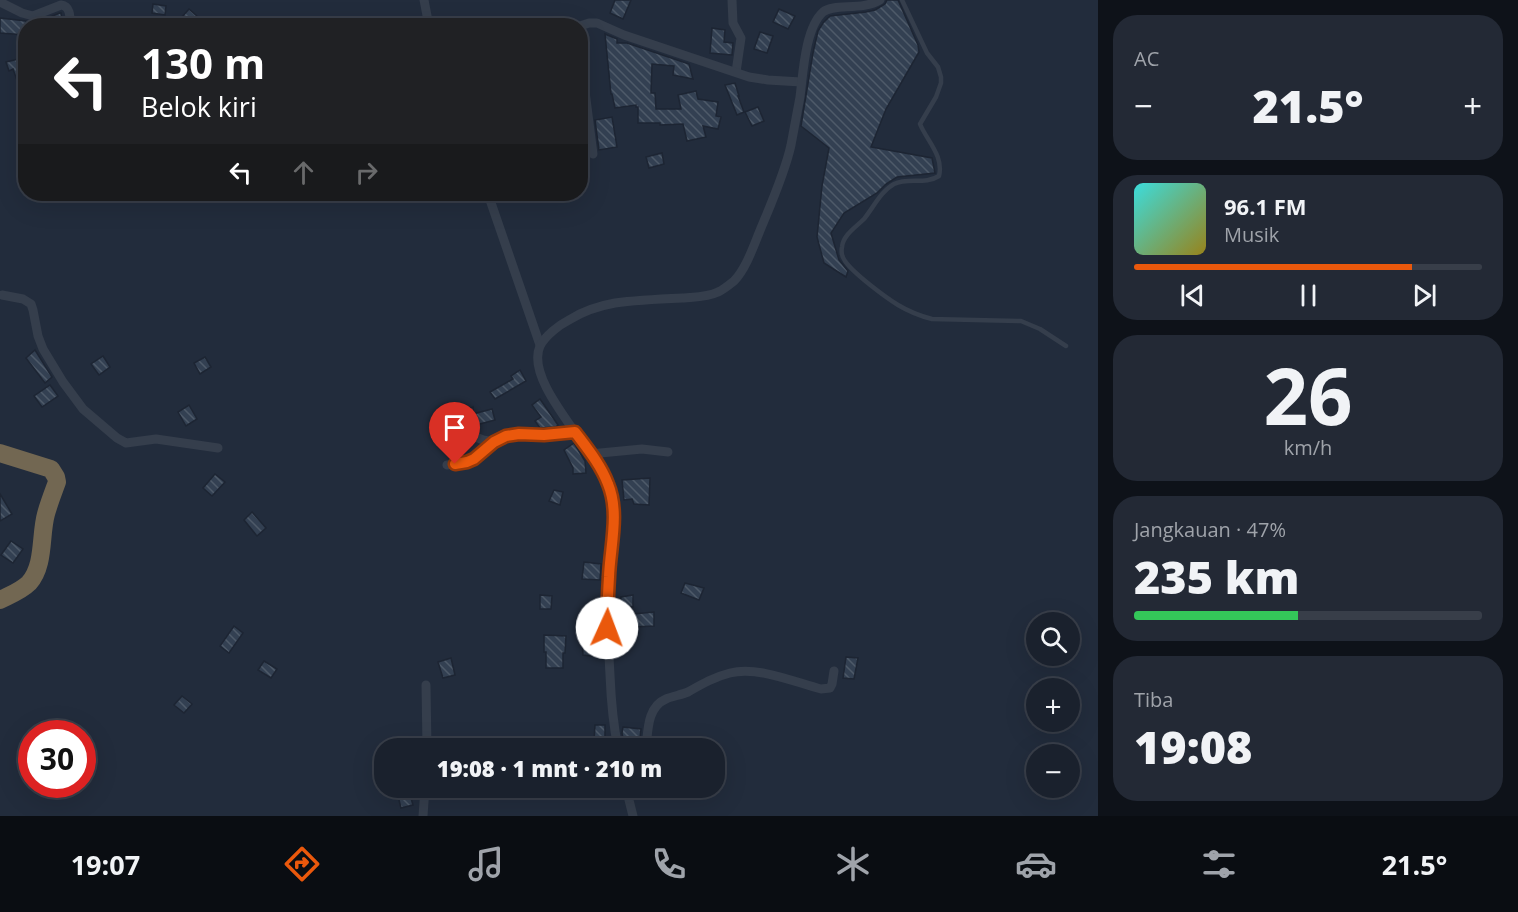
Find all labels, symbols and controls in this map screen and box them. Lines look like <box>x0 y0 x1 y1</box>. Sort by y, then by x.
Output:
text: 130 m <box>141 34 265 91</box>
icon: left <box>42 42 120 120</box>
text: AC <box>1134 45 1159 72</box>
text: 21.5° <box>1252 75 1364 136</box>
text: − <box>1134 83 1153 128</box>
text: + <box>1463 83 1482 128</box>
text: Belok kiri <box>141 88 257 125</box>
icon: left <box>224 156 257 189</box>
icon: ahead <box>287 156 320 189</box>
icon: right <box>350 156 383 189</box>
text: 96.1 FM <box>1224 191 1307 221</box>
text: Musik <box>1224 221 1279 248</box>
icon: previous <box>1176 279 1209 312</box>
icon: pause <box>1292 279 1325 312</box>
icon: next <box>1408 279 1441 312</box>
text: 26 <box>1263 342 1353 448</box>
pin <box>429 402 480 464</box>
icon: arrive <box>438 411 471 444</box>
text: km/h <box>1284 434 1332 461</box>
text: Jangkauan · 47% <box>1134 516 1286 543</box>
text: 235 km <box>1134 546 1299 607</box>
position arrow <box>575 596 639 660</box>
map controls <box>1026 612 1080 798</box>
button: search <box>1026 612 1080 666</box>
button: + <box>1026 678 1080 732</box>
text: Tiba <box>1134 686 1173 713</box>
text: 19:08 <box>1134 716 1252 777</box>
speed limit sign: 30 <box>18 720 96 798</box>
button: − <box>1026 744 1080 798</box>
text: 19:08 · 1 mnt · 210 m <box>437 753 662 783</box>
icon: directions <box>281 843 323 885</box>
icon: music <box>465 843 507 885</box>
icon: phone <box>648 843 690 885</box>
icon: climate <box>832 843 874 885</box>
icon: car <box>1015 843 1057 885</box>
icon: filters <box>1198 843 1240 885</box>
text: 19:07 <box>71 846 140 883</box>
text: 21.5° <box>1382 846 1447 883</box>

